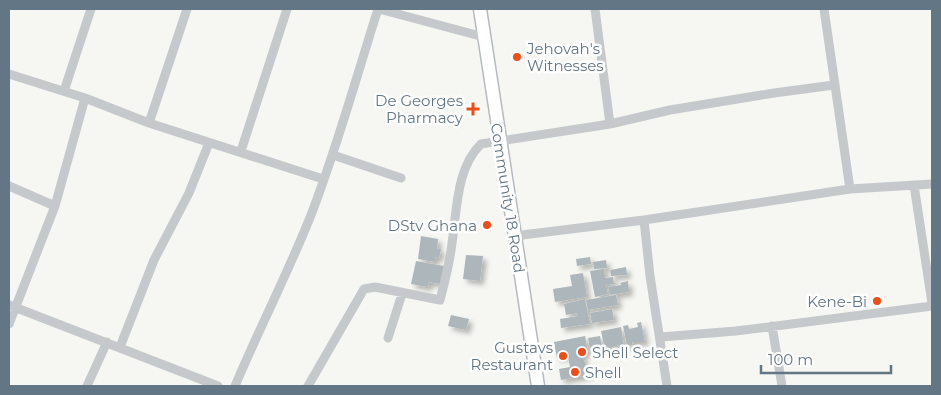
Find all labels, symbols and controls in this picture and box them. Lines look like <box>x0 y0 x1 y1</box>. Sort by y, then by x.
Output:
place label: Jehovah's Witnesses <box>526 39 604 75</box>
marker: Jehovah's Witnesses <box>511 51 523 63</box>
place label: De Georges Pharmacy <box>375 91 464 127</box>
marker: De Georges Pharmacy <box>467 103 479 115</box>
street label: Community 18 Road <box>487 122 529 274</box>
place label: DStv Ghana <box>388 216 477 235</box>
marker: DStv Ghana <box>481 219 493 231</box>
place label: Kene-Bi <box>807 292 867 311</box>
marker: Kene-Bi <box>871 295 883 307</box>
place label: Gustavs Restaurant <box>471 338 553 374</box>
scale bar <box>761 342 891 374</box>
place label: Shell Select <box>592 343 678 362</box>
marker: Shell Select <box>576 346 588 358</box>
marker: Gustavs Restaurant <box>557 350 569 362</box>
text: 100 m <box>768 350 813 369</box>
place label: Shell <box>585 363 622 382</box>
marker: Shell <box>569 366 581 378</box>

